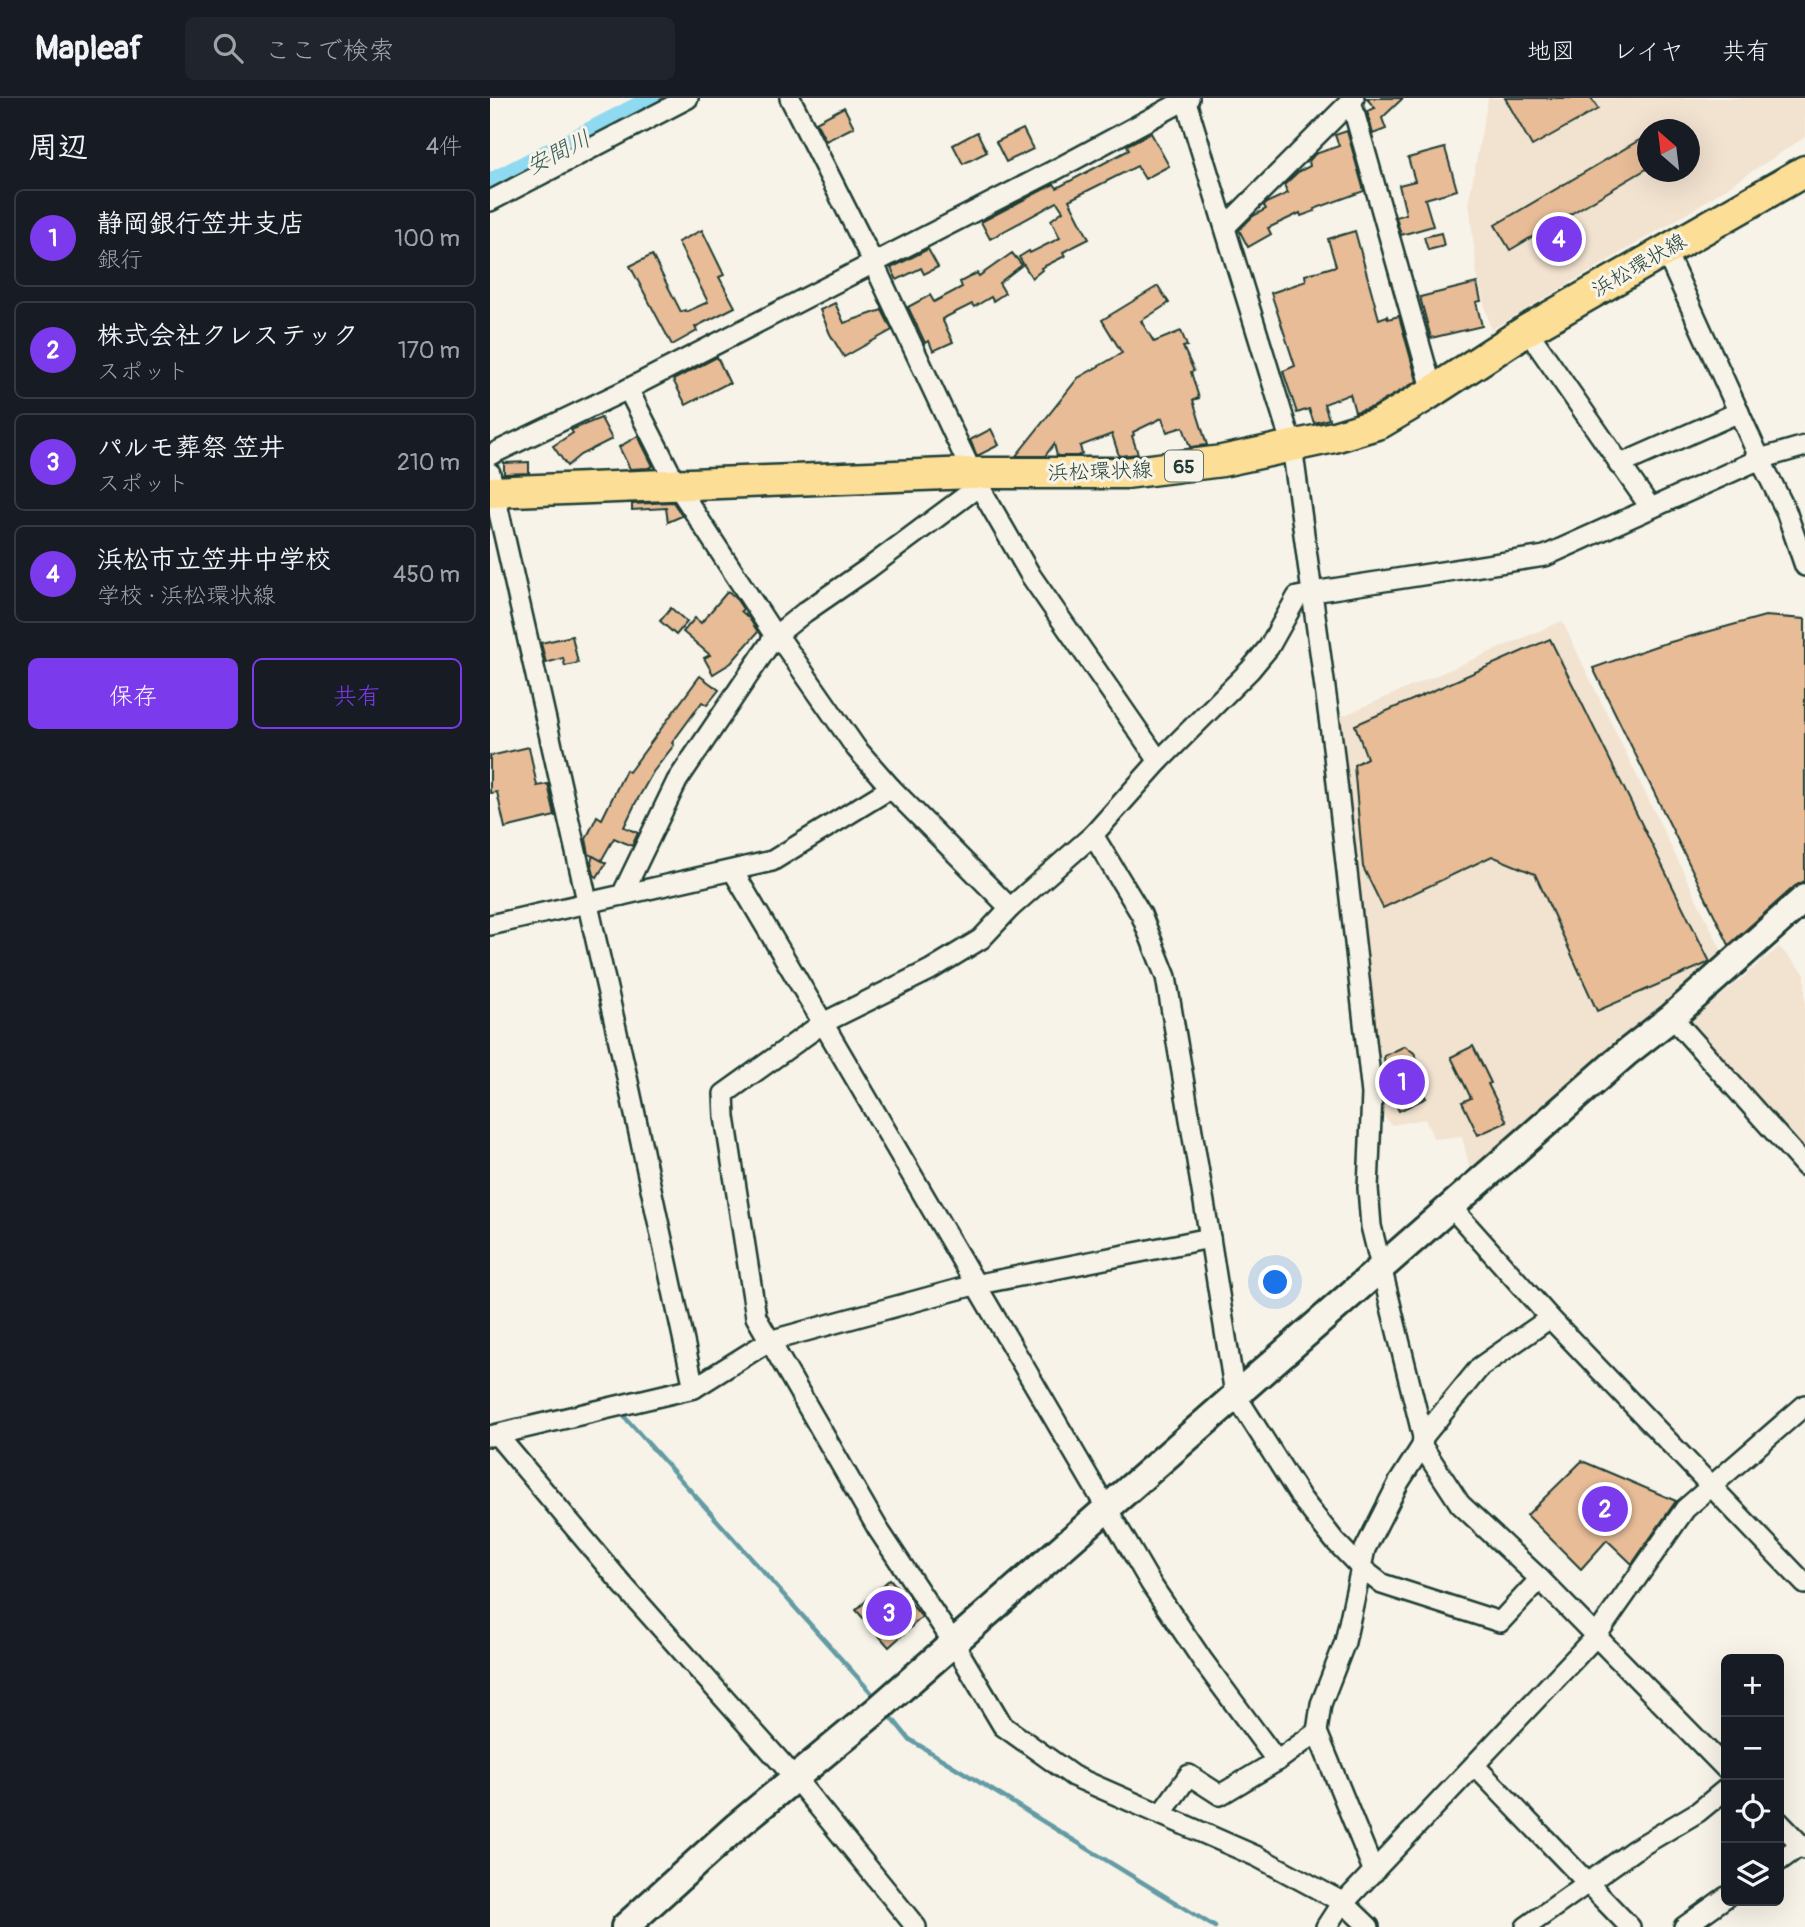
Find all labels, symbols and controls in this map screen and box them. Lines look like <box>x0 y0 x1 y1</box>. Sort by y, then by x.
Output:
search box <box>185 17 675 80</box>
text: Mapleaf <box>35 28 143 69</box>
icon: search <box>209 29 247 67</box>
text: ここで検索 <box>265 35 395 67</box>
text: 地図 <box>1527 37 1575 66</box>
text: レイヤ <box>1613 37 1684 66</box>
text: 共有 <box>1722 37 1770 66</box>
north arrow <box>1637 119 1700 182</box>
water label: 安間川 <box>521 124 596 181</box>
text: 周辺 <box>28 129 88 166</box>
text: 4件 <box>426 132 462 161</box>
text: 静岡銀行笠井支店 <box>97 208 305 240</box>
pin: 4 <box>1536 213 1582 265</box>
text: 1 <box>49 224 58 253</box>
text: 100 m <box>394 224 460 253</box>
street label: 浜松環状線 <box>1587 227 1691 303</box>
text: 銀行 <box>97 245 143 274</box>
text: 株式会社クレステック <box>97 320 359 352</box>
text: 2 <box>47 336 59 365</box>
text: 170 m <box>398 336 460 365</box>
text: スポット <box>97 357 189 386</box>
text: パルモ葬祭 笠井 <box>97 432 285 464</box>
text: 3 <box>47 448 59 477</box>
text: 210 m <box>397 448 460 477</box>
road number: 65 <box>1165 450 1203 482</box>
street label: 浜松環状線 <box>1047 456 1153 487</box>
text: スポット <box>97 469 189 498</box>
text: 浜松市立笠井中学校 <box>97 544 331 576</box>
text: 4 <box>46 560 60 589</box>
text: 450 m <box>393 560 460 589</box>
text: 学校 · 浜松環状線 <box>97 581 275 610</box>
button: 保存 <box>28 658 238 729</box>
button: 共有 <box>252 658 462 729</box>
pin: 1 <box>1379 1056 1425 1108</box>
your location <box>1258 1265 1292 1299</box>
pin: 2 <box>1582 1483 1628 1535</box>
pin: 3 <box>866 1587 912 1639</box>
map controls <box>1721 1654 1784 1906</box>
button: + <box>1721 1654 1784 1717</box>
button: − <box>1721 1717 1784 1780</box>
button: locate <box>1721 1780 1784 1843</box>
button: layers <box>1721 1843 1784 1906</box>

